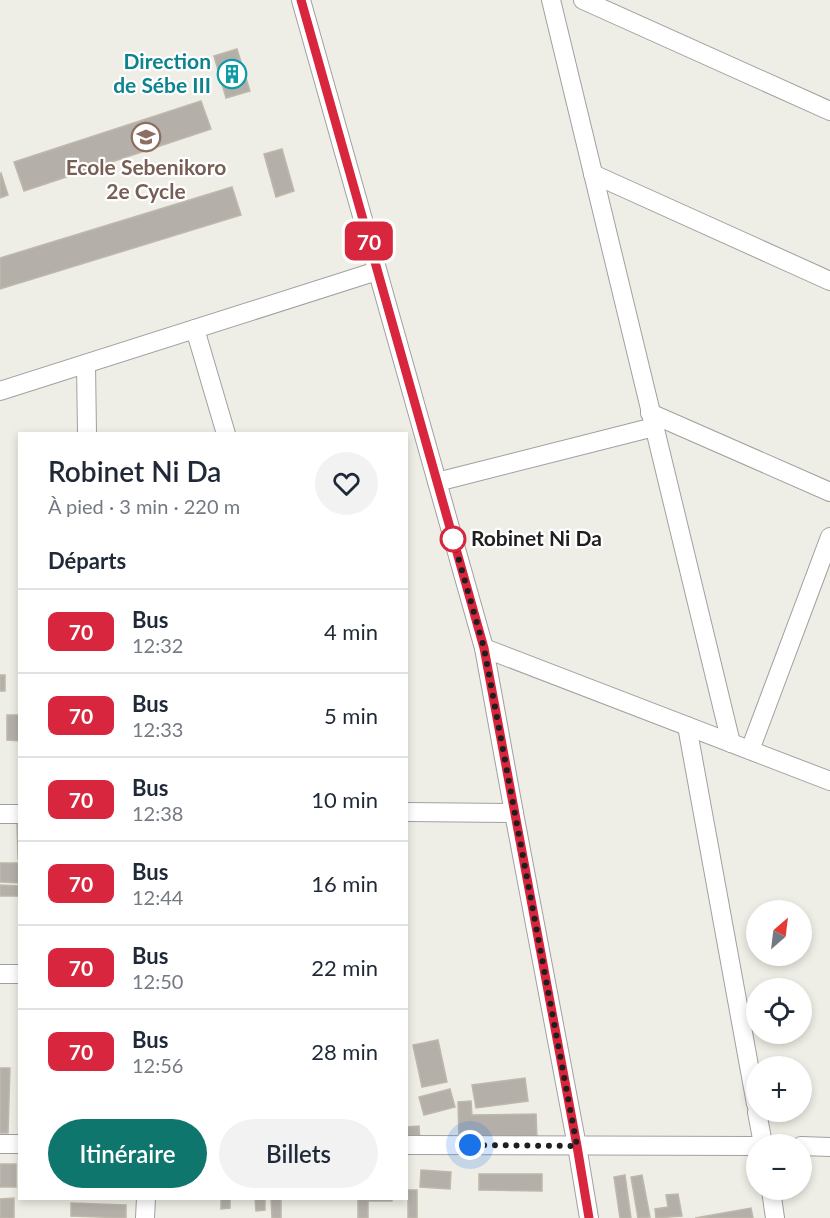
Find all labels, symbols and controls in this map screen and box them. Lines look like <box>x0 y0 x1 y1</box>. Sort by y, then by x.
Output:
place label: Direction de Sébe III <box>113 48 211 97</box>
building icon: Direction de Sébe III <box>216 58 248 90</box>
school or university icon: Ecole Sebenikoro 2e Cycle <box>130 121 162 153</box>
place label: Ecole Sebenikoro 2e Cycle <box>66 154 226 203</box>
line badge: 70 <box>342 222 396 260</box>
text: 70 <box>357 229 381 254</box>
button: heart <box>315 452 378 515</box>
text: Robinet Ni Da <box>48 454 221 488</box>
text: À pied · 3 min · 220 m <box>48 494 240 518</box>
place label: Robinet Ni Da <box>471 525 602 550</box>
marker: Robinet Ni Da <box>440 526 466 552</box>
text: Départs <box>48 547 126 574</box>
text: Bus <box>132 606 168 633</box>
text: 4 min <box>324 618 378 645</box>
text: 70 <box>69 619 93 644</box>
text: 12:32 <box>132 633 183 657</box>
text: Bus <box>132 690 168 717</box>
text: 5 min <box>324 702 378 729</box>
text: 70 <box>69 703 93 728</box>
text: 12:33 <box>132 717 183 741</box>
text: Bus <box>132 774 168 801</box>
text: 10 min <box>311 786 378 813</box>
text: 70 <box>69 787 93 812</box>
text: 12:38 <box>132 801 183 825</box>
text: Bus <box>132 858 168 885</box>
text: 16 min <box>311 870 378 897</box>
text: 70 <box>69 871 93 896</box>
text: 12:44 <box>132 885 183 909</box>
north arrow <box>746 900 812 966</box>
map controls <box>746 900 812 1200</box>
text: Bus <box>132 942 168 969</box>
text: 22 min <box>311 954 378 981</box>
text: 70 <box>69 955 93 980</box>
text: 12:50 <box>132 969 183 993</box>
button: locate <box>746 978 812 1044</box>
text: Bus <box>132 1026 168 1053</box>
text: 28 min <box>311 1038 378 1065</box>
text: 70 <box>69 1039 93 1064</box>
text: 12:56 <box>132 1053 183 1077</box>
button: + <box>746 1056 812 1122</box>
button: Itinéraire <box>48 1119 207 1188</box>
button: Billets <box>219 1119 378 1188</box>
your location <box>455 1130 485 1160</box>
button: − <box>746 1134 812 1200</box>

